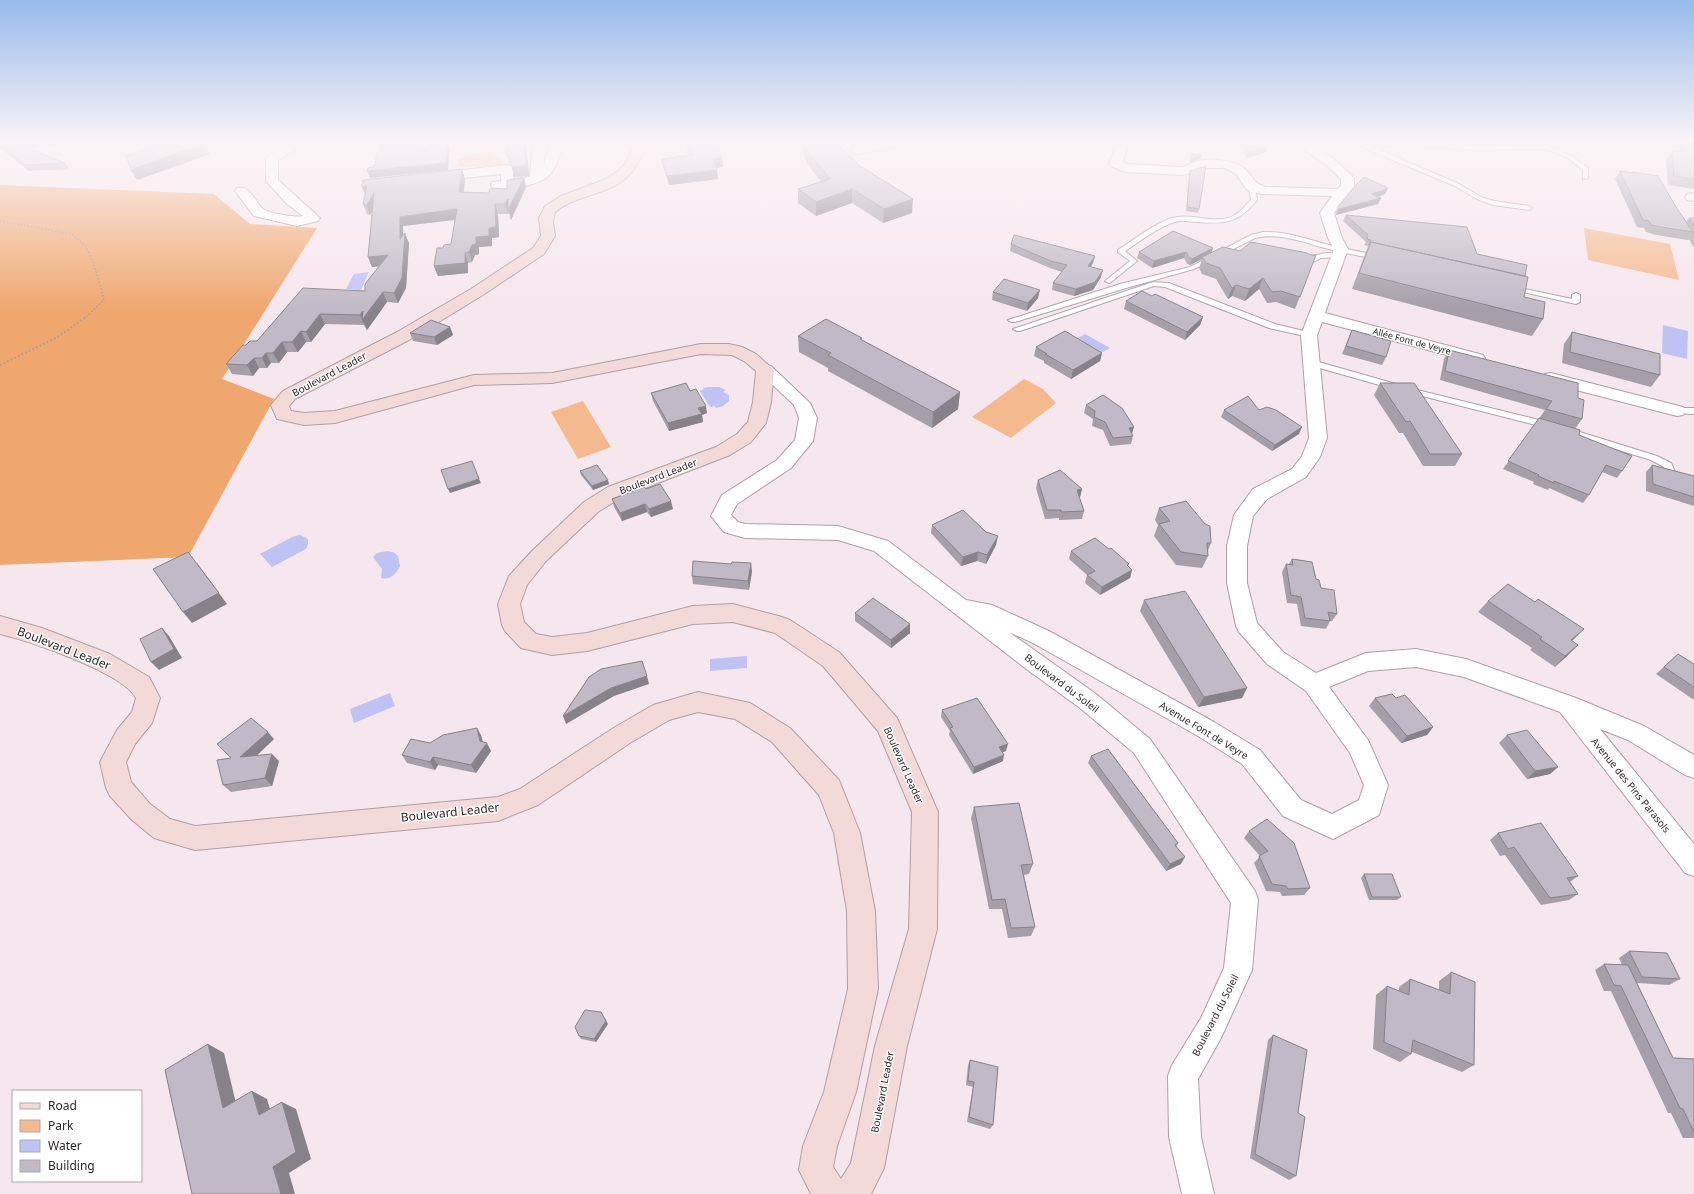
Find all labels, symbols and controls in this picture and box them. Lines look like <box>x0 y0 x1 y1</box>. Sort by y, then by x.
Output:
street label: Allée Font de Veyre <box>1371 324 1453 358</box>
street label: Boulevard Leader <box>289 348 369 400</box>
street label: Boulevard Leader <box>617 455 699 497</box>
street label: Boulevard Leader <box>15 622 113 674</box>
street label: Boulevard du Soleil <box>1022 650 1102 716</box>
street label: Avenue Font de Veyre <box>1157 698 1251 762</box>
street label: Boulevard Leader <box>881 724 927 806</box>
street label: Avenue des Pins Parasols <box>1588 735 1674 836</box>
street label: Boulevard Leader <box>400 798 500 826</box>
street label: Boulevard du Soleil <box>1188 972 1242 1058</box>
street label: Boulevard Leader <box>867 1050 897 1134</box>
legend <box>12 1090 142 1182</box>
text: Road <box>48 1097 77 1114</box>
text: Park <box>48 1117 74 1134</box>
text: Water <box>48 1137 82 1154</box>
text: Building <box>48 1157 95 1174</box>

